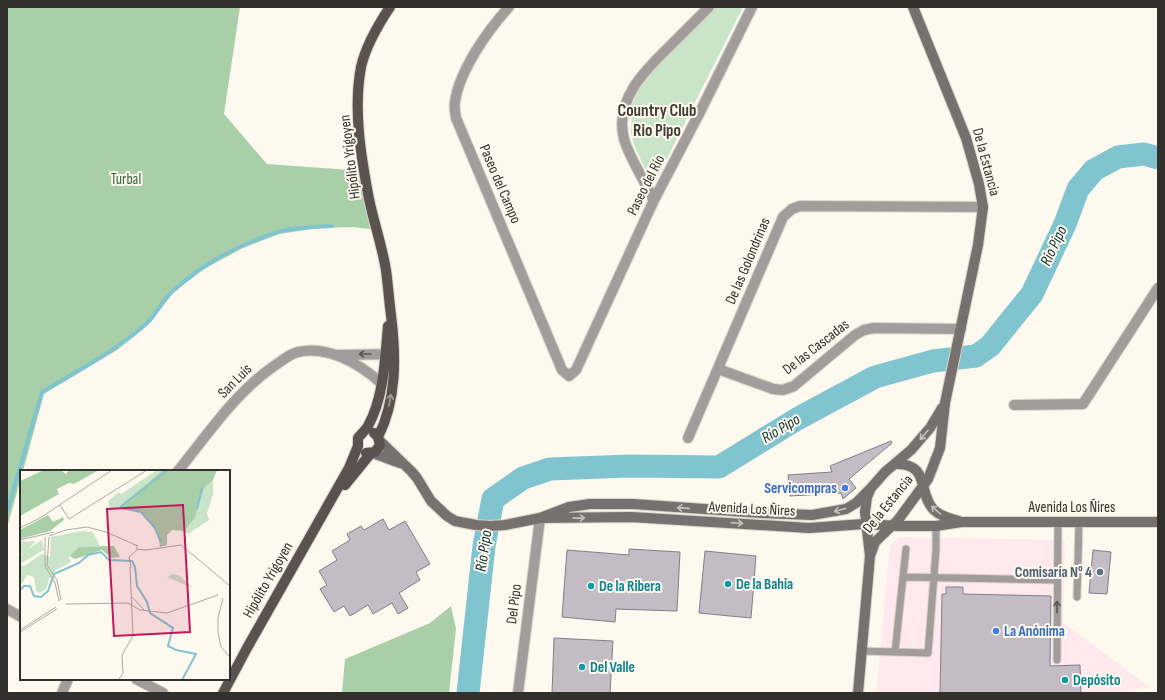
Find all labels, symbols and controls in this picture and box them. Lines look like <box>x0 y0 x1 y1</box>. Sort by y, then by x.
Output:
district label: Country Club Rio Pipo <box>618 101 696 141</box>
street label: Hipólito Yrigoyen <box>335 114 365 200</box>
street label: De la Estancia <box>968 126 1004 198</box>
street label: Paseo del Campo <box>475 142 525 226</box>
street label: Paseo del Río <box>623 152 669 218</box>
park label: Turbal <box>111 170 141 189</box>
street label: De las Golondrinas <box>721 215 775 307</box>
water label: Río Pipo <box>1037 223 1072 269</box>
street label: De las Cascadas <box>779 315 853 379</box>
one-way arrow <box>359 350 372 358</box>
street label: San Luis <box>214 360 256 402</box>
one-way arrow <box>386 394 394 407</box>
water label: Río Pipo <box>758 410 804 448</box>
one-way arrow <box>919 430 928 440</box>
inset map <box>20 470 230 680</box>
street label: De la Estancia <box>859 471 917 537</box>
place label: Servicompras <box>764 479 837 498</box>
marker: Servicompras <box>840 483 850 493</box>
street label: Avenida Los Ñires <box>707 497 796 521</box>
street label: Avenida Los Ñires <box>1028 498 1115 517</box>
one-way arrow <box>677 504 690 511</box>
one-way arrow <box>931 505 941 514</box>
one-way arrow <box>834 507 847 515</box>
one-way arrow <box>572 514 585 521</box>
one-way arrow <box>730 520 743 527</box>
water label: Río Pipo <box>472 529 496 573</box>
street label: Hipólito Yrigoyen <box>239 539 297 621</box>
place label: Comisaría N° 4 <box>1015 563 1092 582</box>
marker: Comisaría N° 4 <box>1095 567 1105 577</box>
place label: De la Bahia <box>736 575 793 594</box>
place label: De la Ribera <box>599 577 661 596</box>
marker: De la Bahia <box>723 579 733 589</box>
marker: De la Ribera <box>586 581 596 591</box>
street label: Del Pipo <box>502 583 526 625</box>
one-way arrow <box>1053 601 1061 614</box>
place label: La Anónima <box>1004 622 1065 641</box>
marker: La Anónima <box>991 626 1001 636</box>
place label: Del Valle <box>590 658 635 677</box>
marker: Del Valle <box>577 662 587 672</box>
place label: Depósito <box>1073 671 1120 690</box>
marker: Depósito <box>1060 675 1070 685</box>

